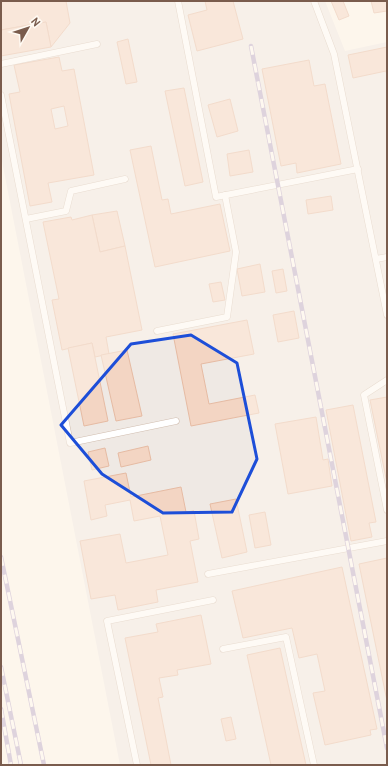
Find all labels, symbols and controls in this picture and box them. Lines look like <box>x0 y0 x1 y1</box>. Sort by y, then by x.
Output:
north arrow <box>8 8 48 48</box>
text: N <box>28 14 43 29</box>

